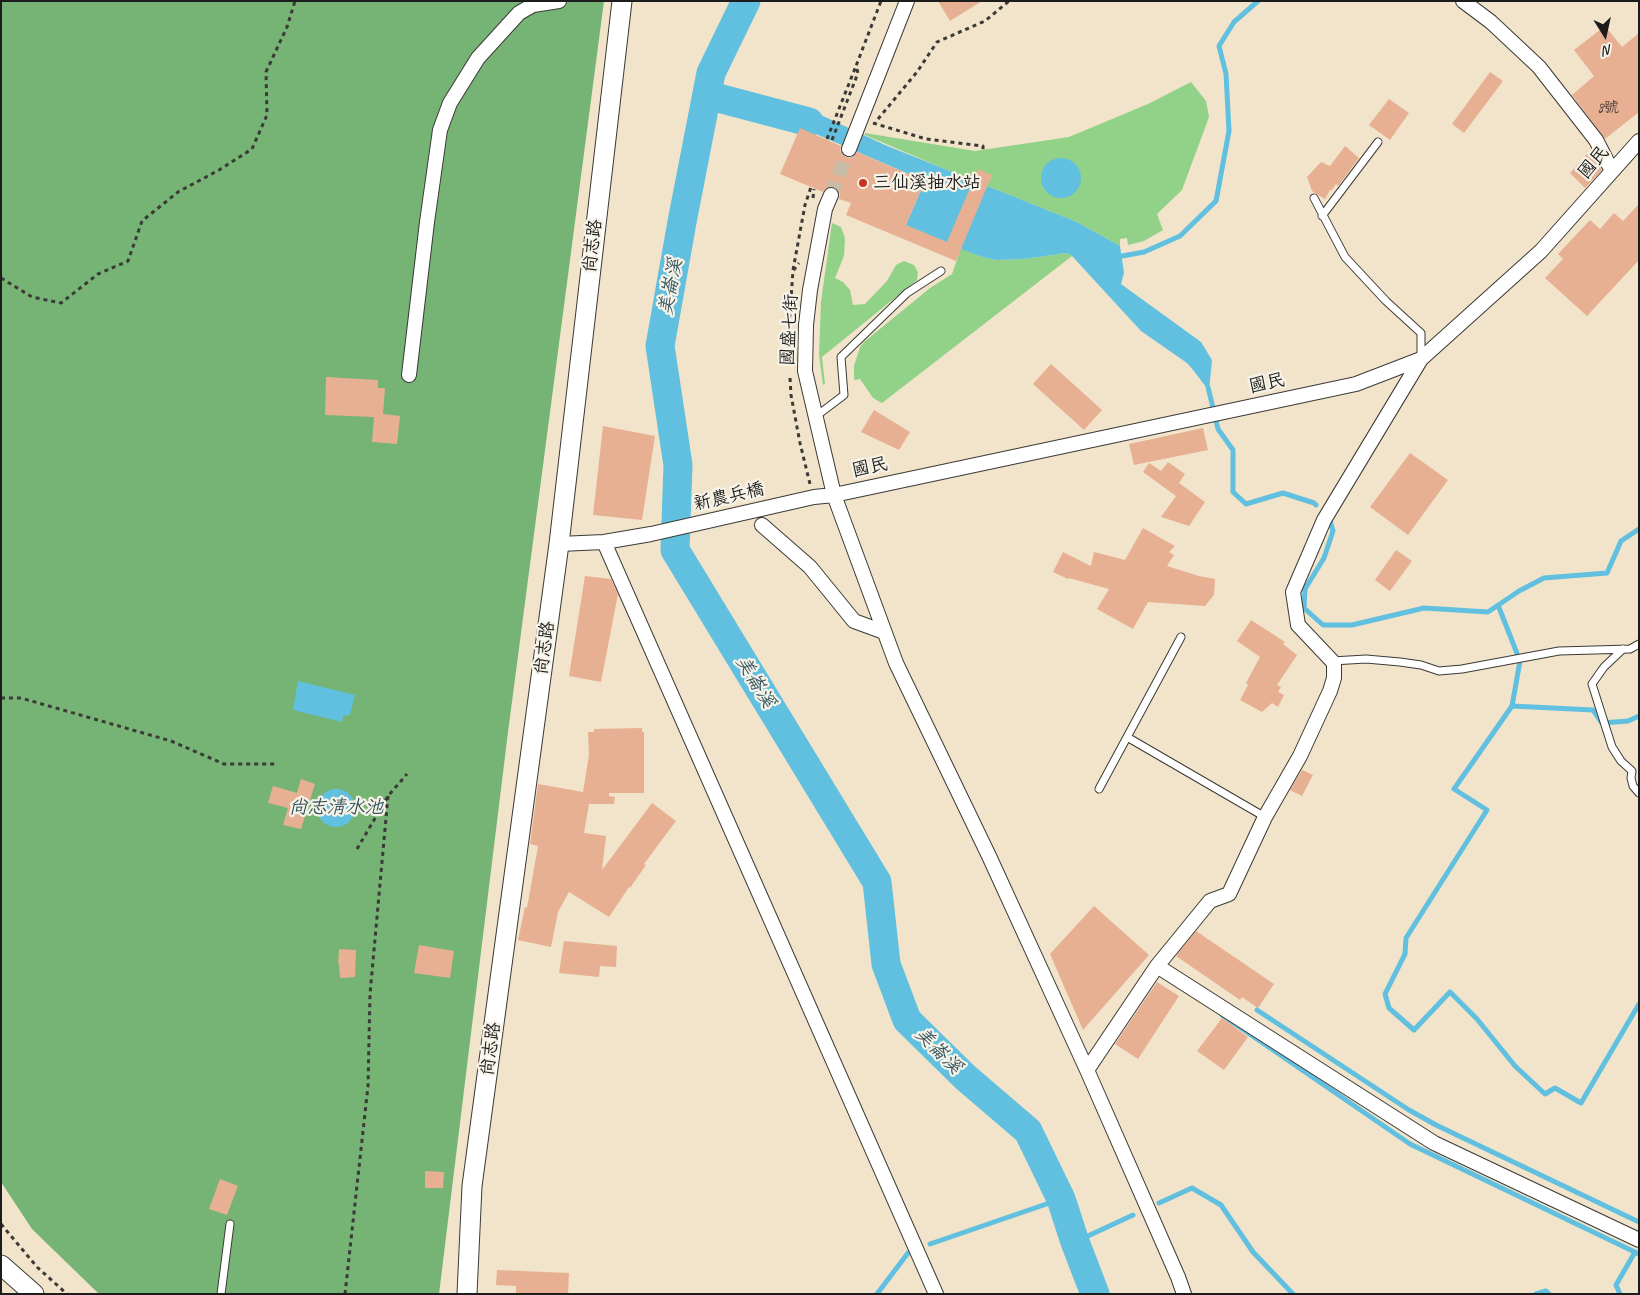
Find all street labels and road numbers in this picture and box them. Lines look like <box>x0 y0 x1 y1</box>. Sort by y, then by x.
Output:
street label: 國民 <box>1574 142 1614 184</box>
street label: 尚志路 <box>579 218 607 274</box>
street label: 國盛七街 <box>777 293 803 367</box>
street label: 國民 <box>1247 370 1287 398</box>
street label: 國民 <box>850 454 890 482</box>
street label: 新農兵橋 <box>691 478 767 516</box>
street label: 尚志路 <box>531 620 559 676</box>
street label: 尚志路 <box>477 1021 505 1077</box>

